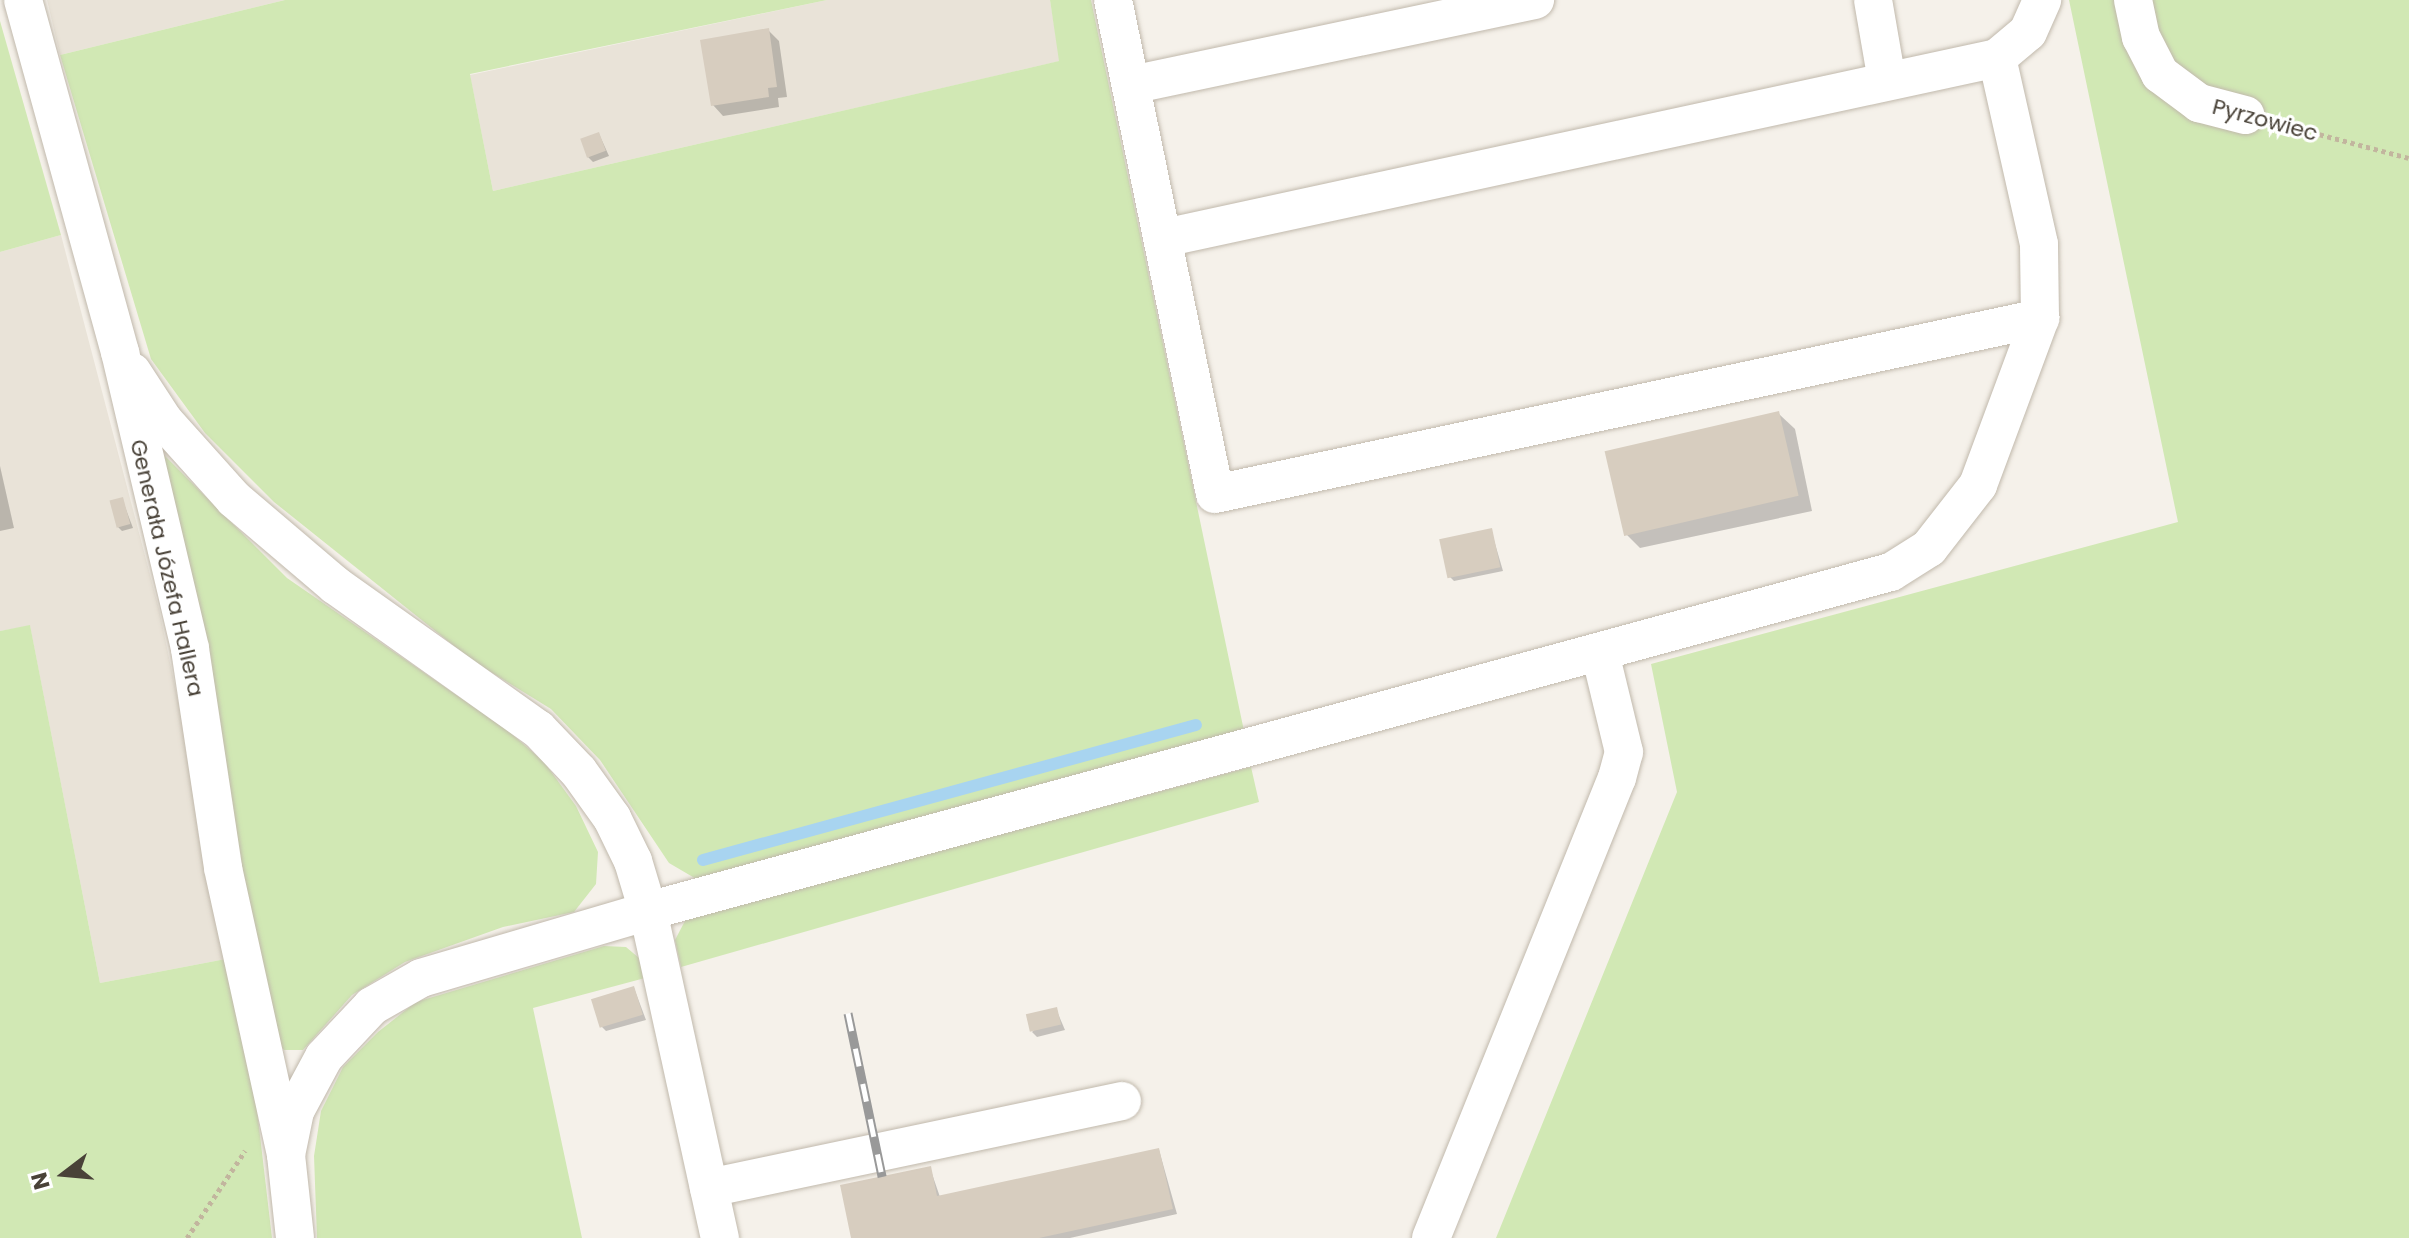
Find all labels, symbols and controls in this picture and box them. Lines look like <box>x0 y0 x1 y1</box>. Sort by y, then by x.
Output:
street label: Pyrzowiec <box>2209 93 2321 147</box>
street label: Generała Józefa Hallera <box>125 437 209 699</box>
north arrow <box>24 1134 104 1214</box>
text: N <box>23 1169 58 1193</box>

